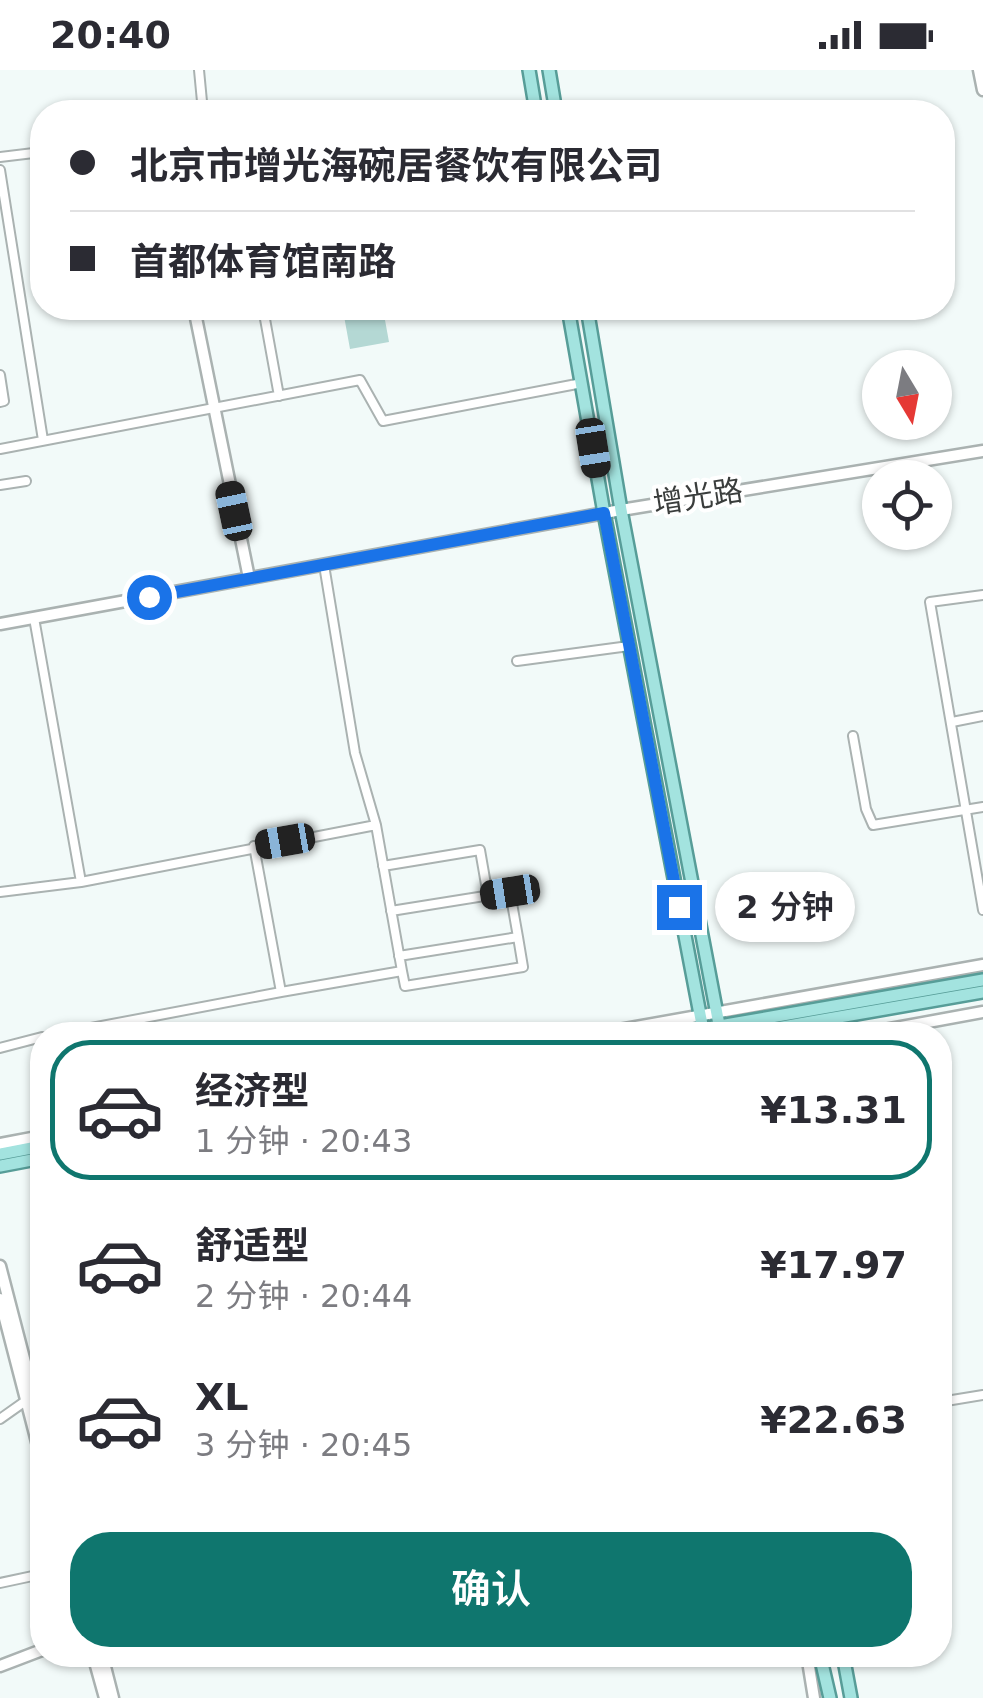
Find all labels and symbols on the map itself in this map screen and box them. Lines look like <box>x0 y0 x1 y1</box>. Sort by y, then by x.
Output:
north arrow <box>862 350 952 440</box>
car <box>573 416 613 480</box>
street label: 增光路 <box>651 472 745 521</box>
car <box>213 479 255 543</box>
route start <box>127 575 172 620</box>
car <box>253 821 317 861</box>
car <box>478 872 542 912</box>
callout: 2 分钟 <box>714 872 854 942</box>
route end <box>657 885 702 930</box>

